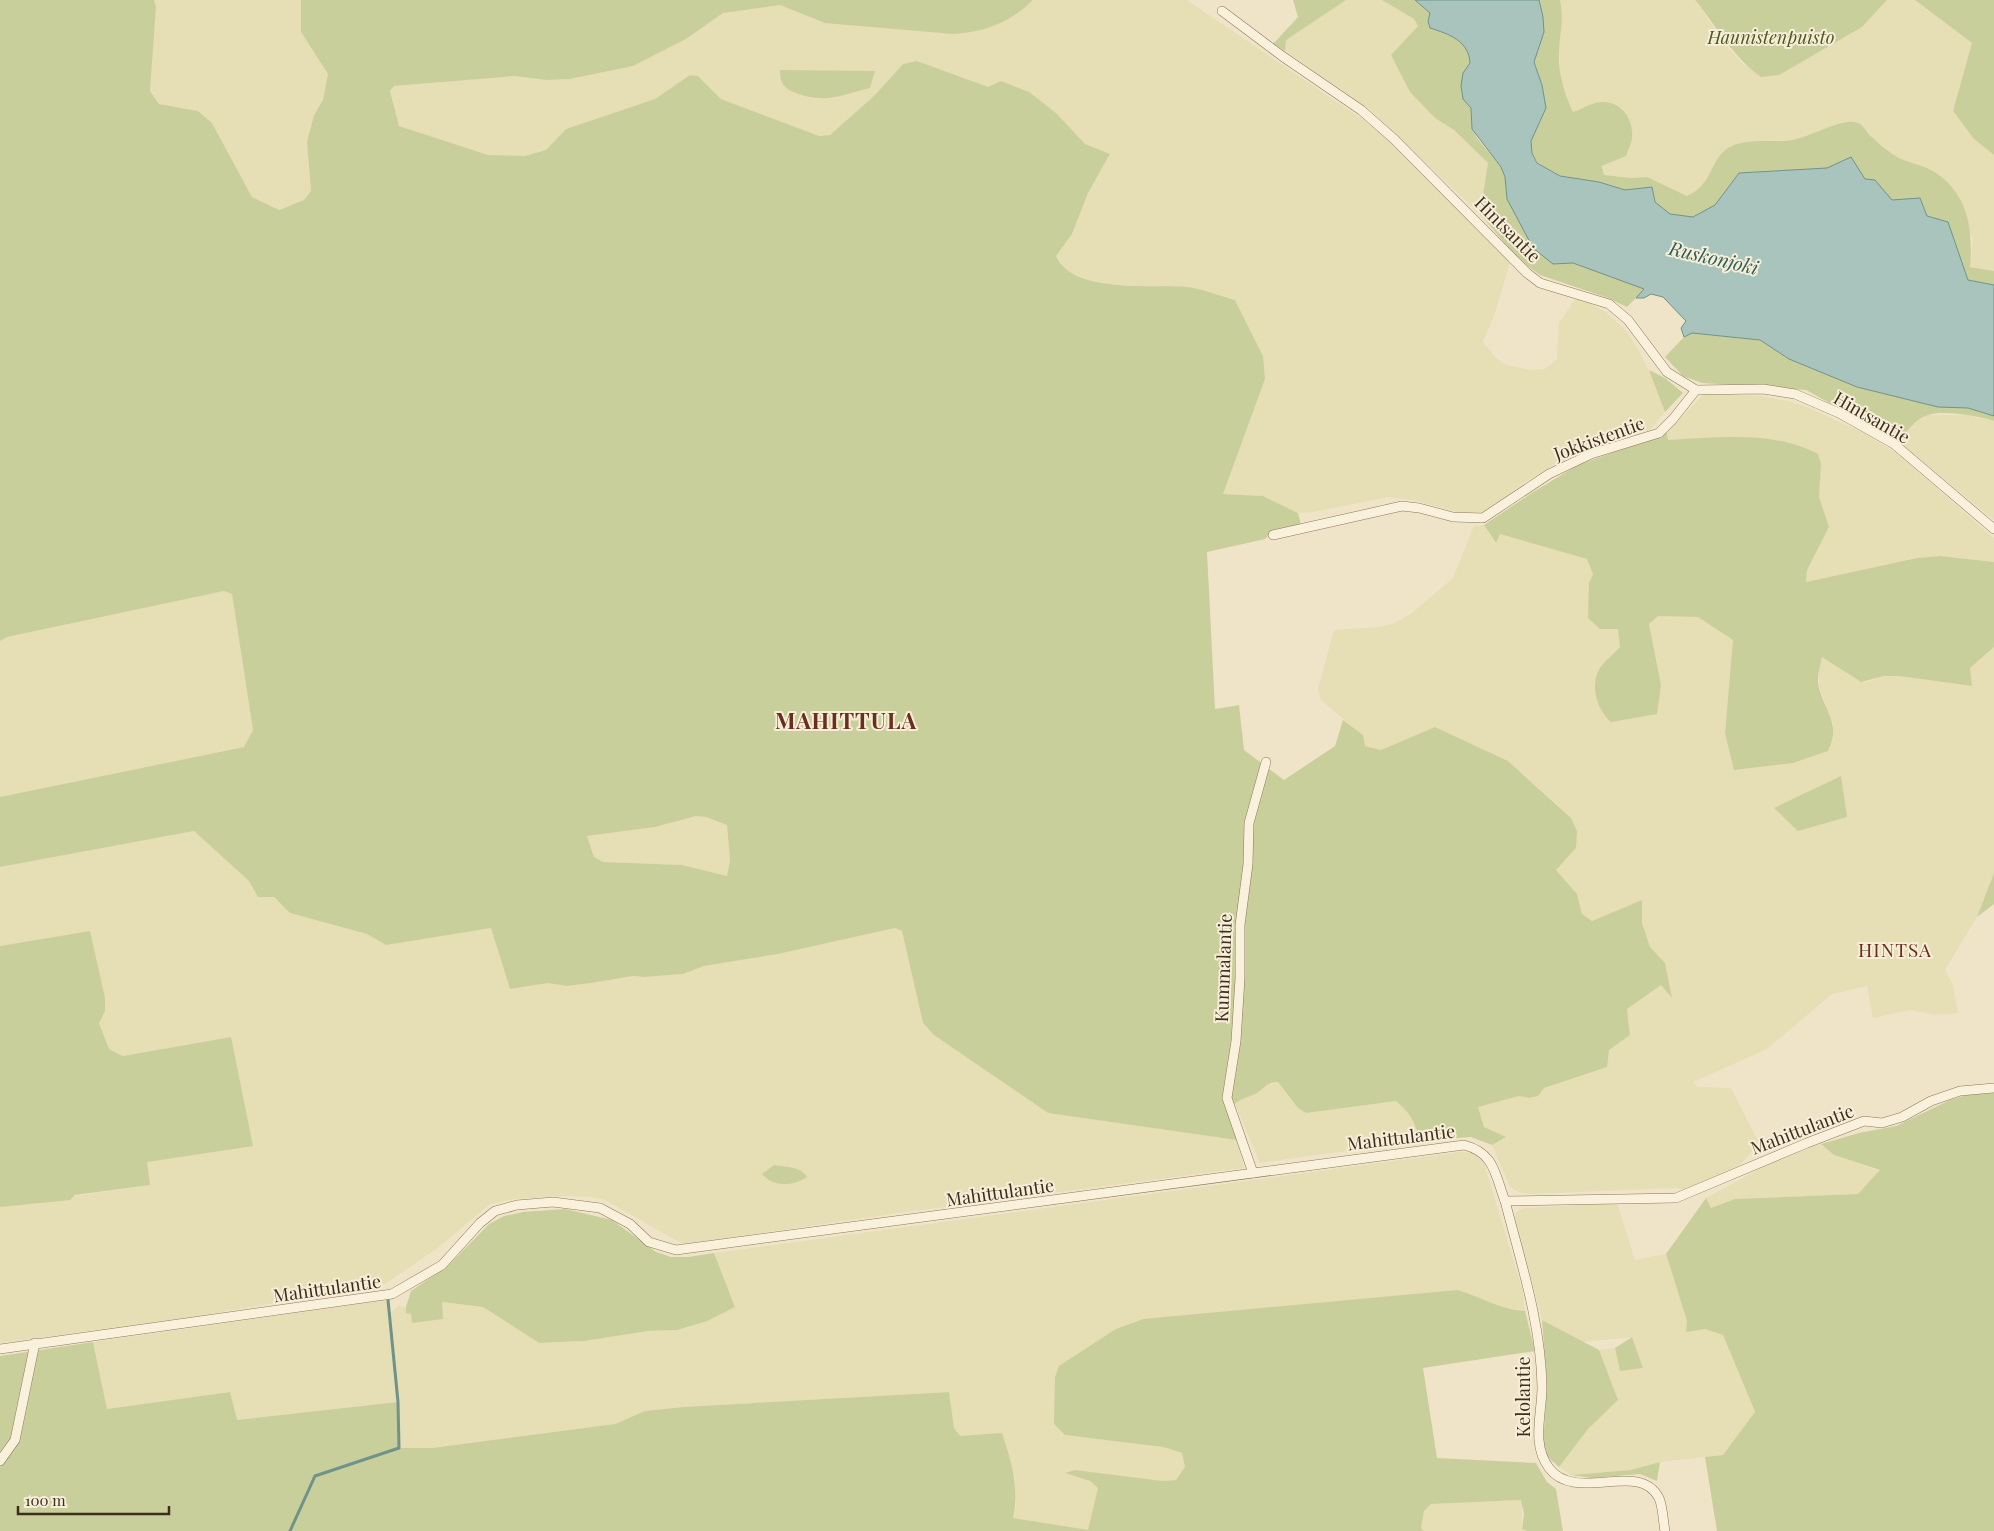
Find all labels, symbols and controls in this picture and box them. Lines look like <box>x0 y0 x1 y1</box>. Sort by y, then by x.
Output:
park label: Haunistenpuisto <box>1707 25 1835 49</box>
street label: Hintsantie <box>1470 191 1546 267</box>
water label: Ruskonjoki <box>1666 234 1762 280</box>
street label: Hintsantie <box>1829 385 1915 449</box>
street label: Jokkistentie <box>1549 411 1648 466</box>
district label: MAHITTULA <box>775 705 917 735</box>
street label: Kummalantie <box>1209 913 1237 1023</box>
district label: HINTSA <box>1858 936 1932 962</box>
street label: Mahittulantie <box>1747 1098 1857 1160</box>
street label: Mahittulantie <box>1346 1118 1456 1156</box>
street label: Mahittulantie <box>945 1173 1055 1211</box>
street label: Mahittulantie <box>272 1269 382 1307</box>
street label: Kelolantie <box>1511 1356 1535 1438</box>
scale bar <box>18 1484 169 1516</box>
text: 100 m <box>25 1490 66 1510</box>

